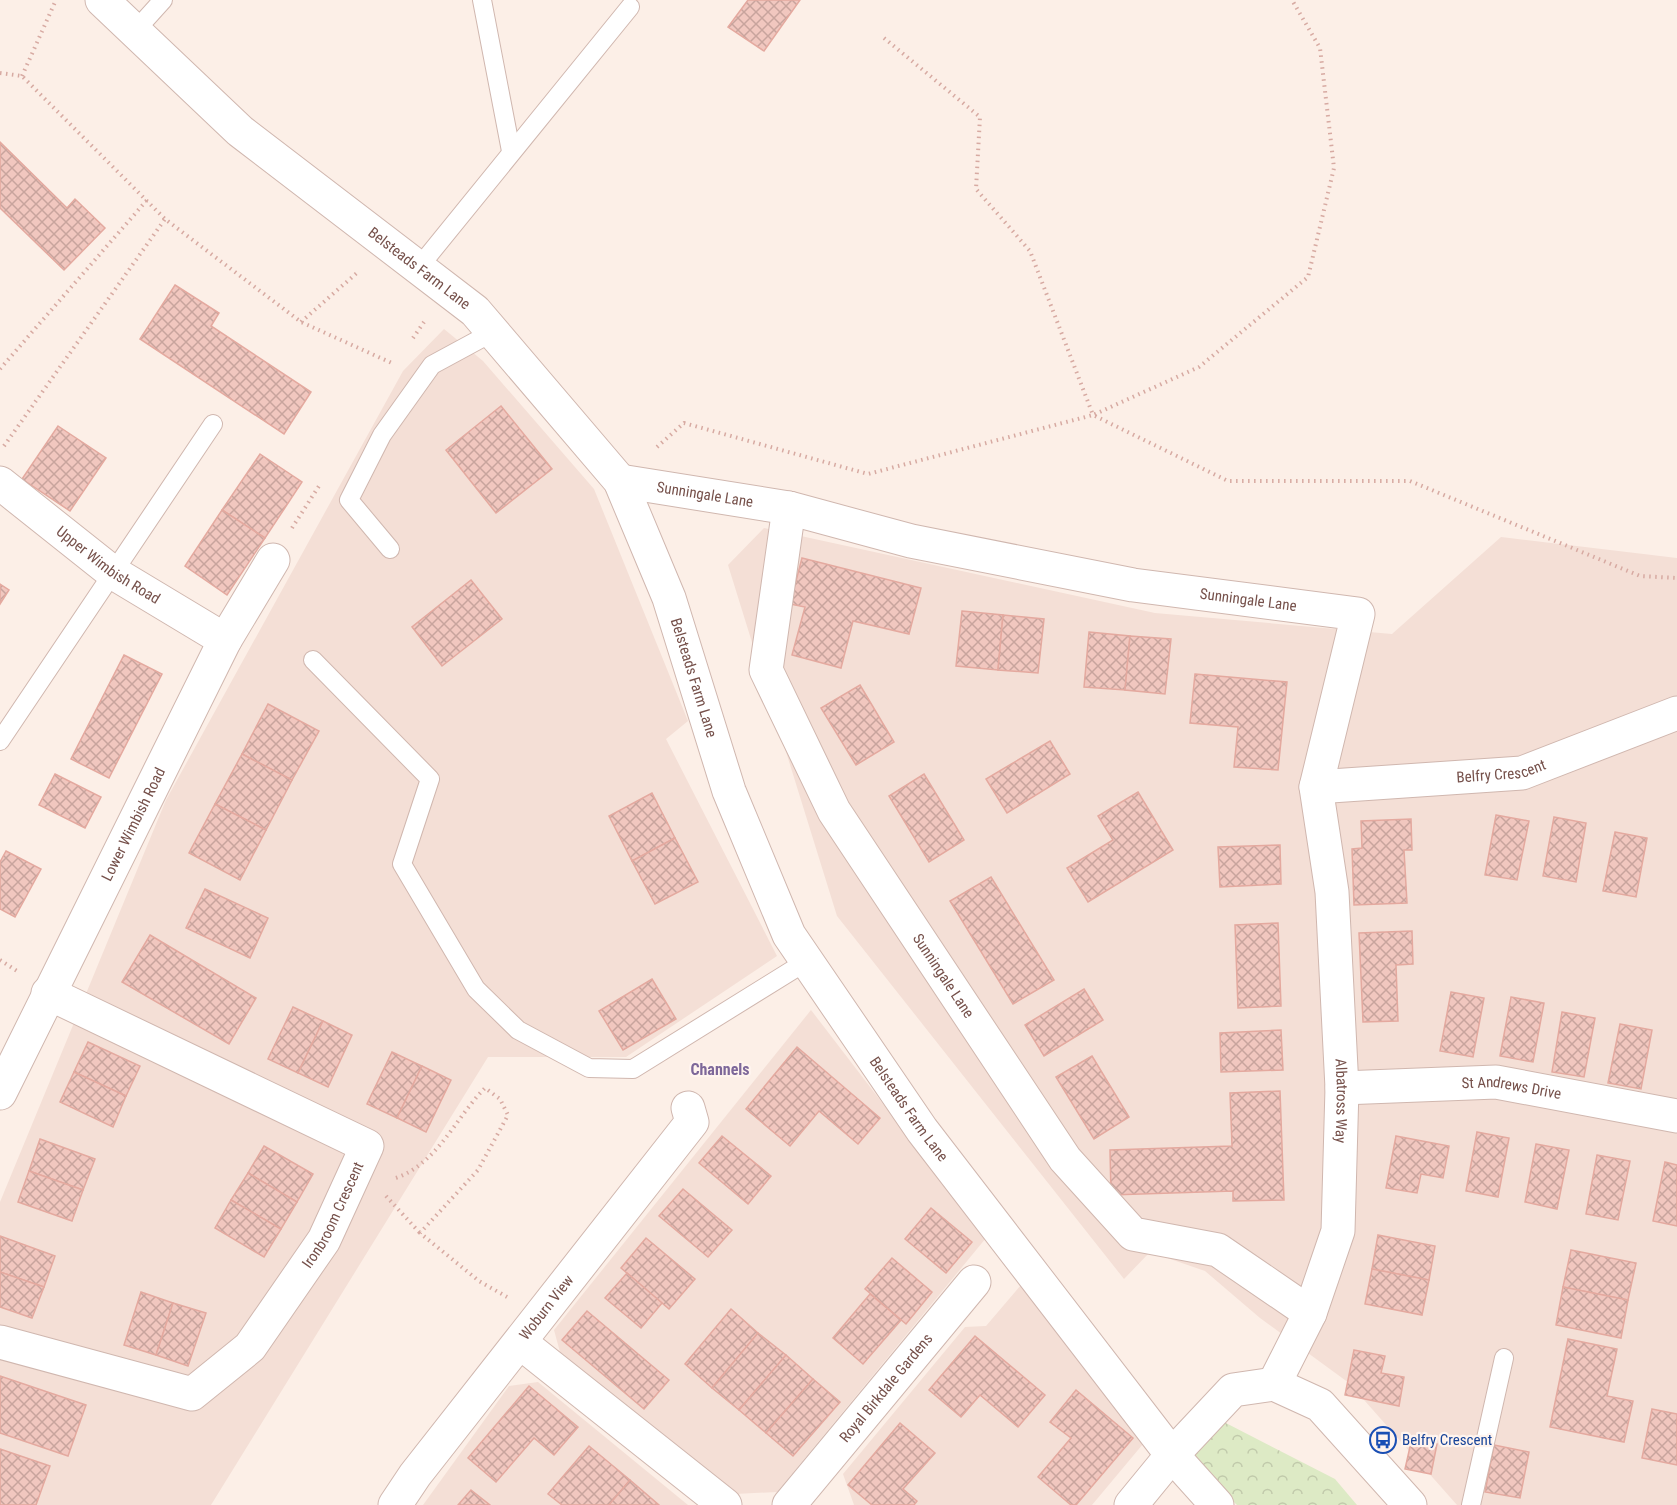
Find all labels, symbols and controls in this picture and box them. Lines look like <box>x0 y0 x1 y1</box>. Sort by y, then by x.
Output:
street label: Belsteads Farm Lane <box>364 223 474 313</box>
street label: Sunningale Lane <box>655 478 754 511</box>
street label: Upper Wimbish Road <box>53 522 163 608</box>
street label: Sunningale Lane <box>1199 585 1298 615</box>
street label: Belsteads Farm Lane <box>667 616 721 740</box>
street label: Belfry Crescent <box>1456 756 1548 786</box>
street label: Lower Wimbish Road <box>98 765 169 884</box>
street label: Sunningale Lane <box>909 930 978 1021</box>
street label: Belsteads Farm Lane <box>866 1053 952 1165</box>
street label: Albatross Way <box>1331 1058 1351 1143</box>
district label: Channels <box>690 1060 750 1079</box>
street label: St Andrews Drive <box>1461 1073 1563 1103</box>
street label: Ironbroom Crescent <box>298 1159 368 1272</box>
street label: Woburn View <box>515 1271 578 1343</box>
street label: Royal Birkdale Gardens <box>836 1330 937 1446</box>
bus stop icon: Belfry Crescent <box>1368 1425 1398 1455</box>
place label: Belfry Crescent <box>1402 1431 1492 1449</box>

